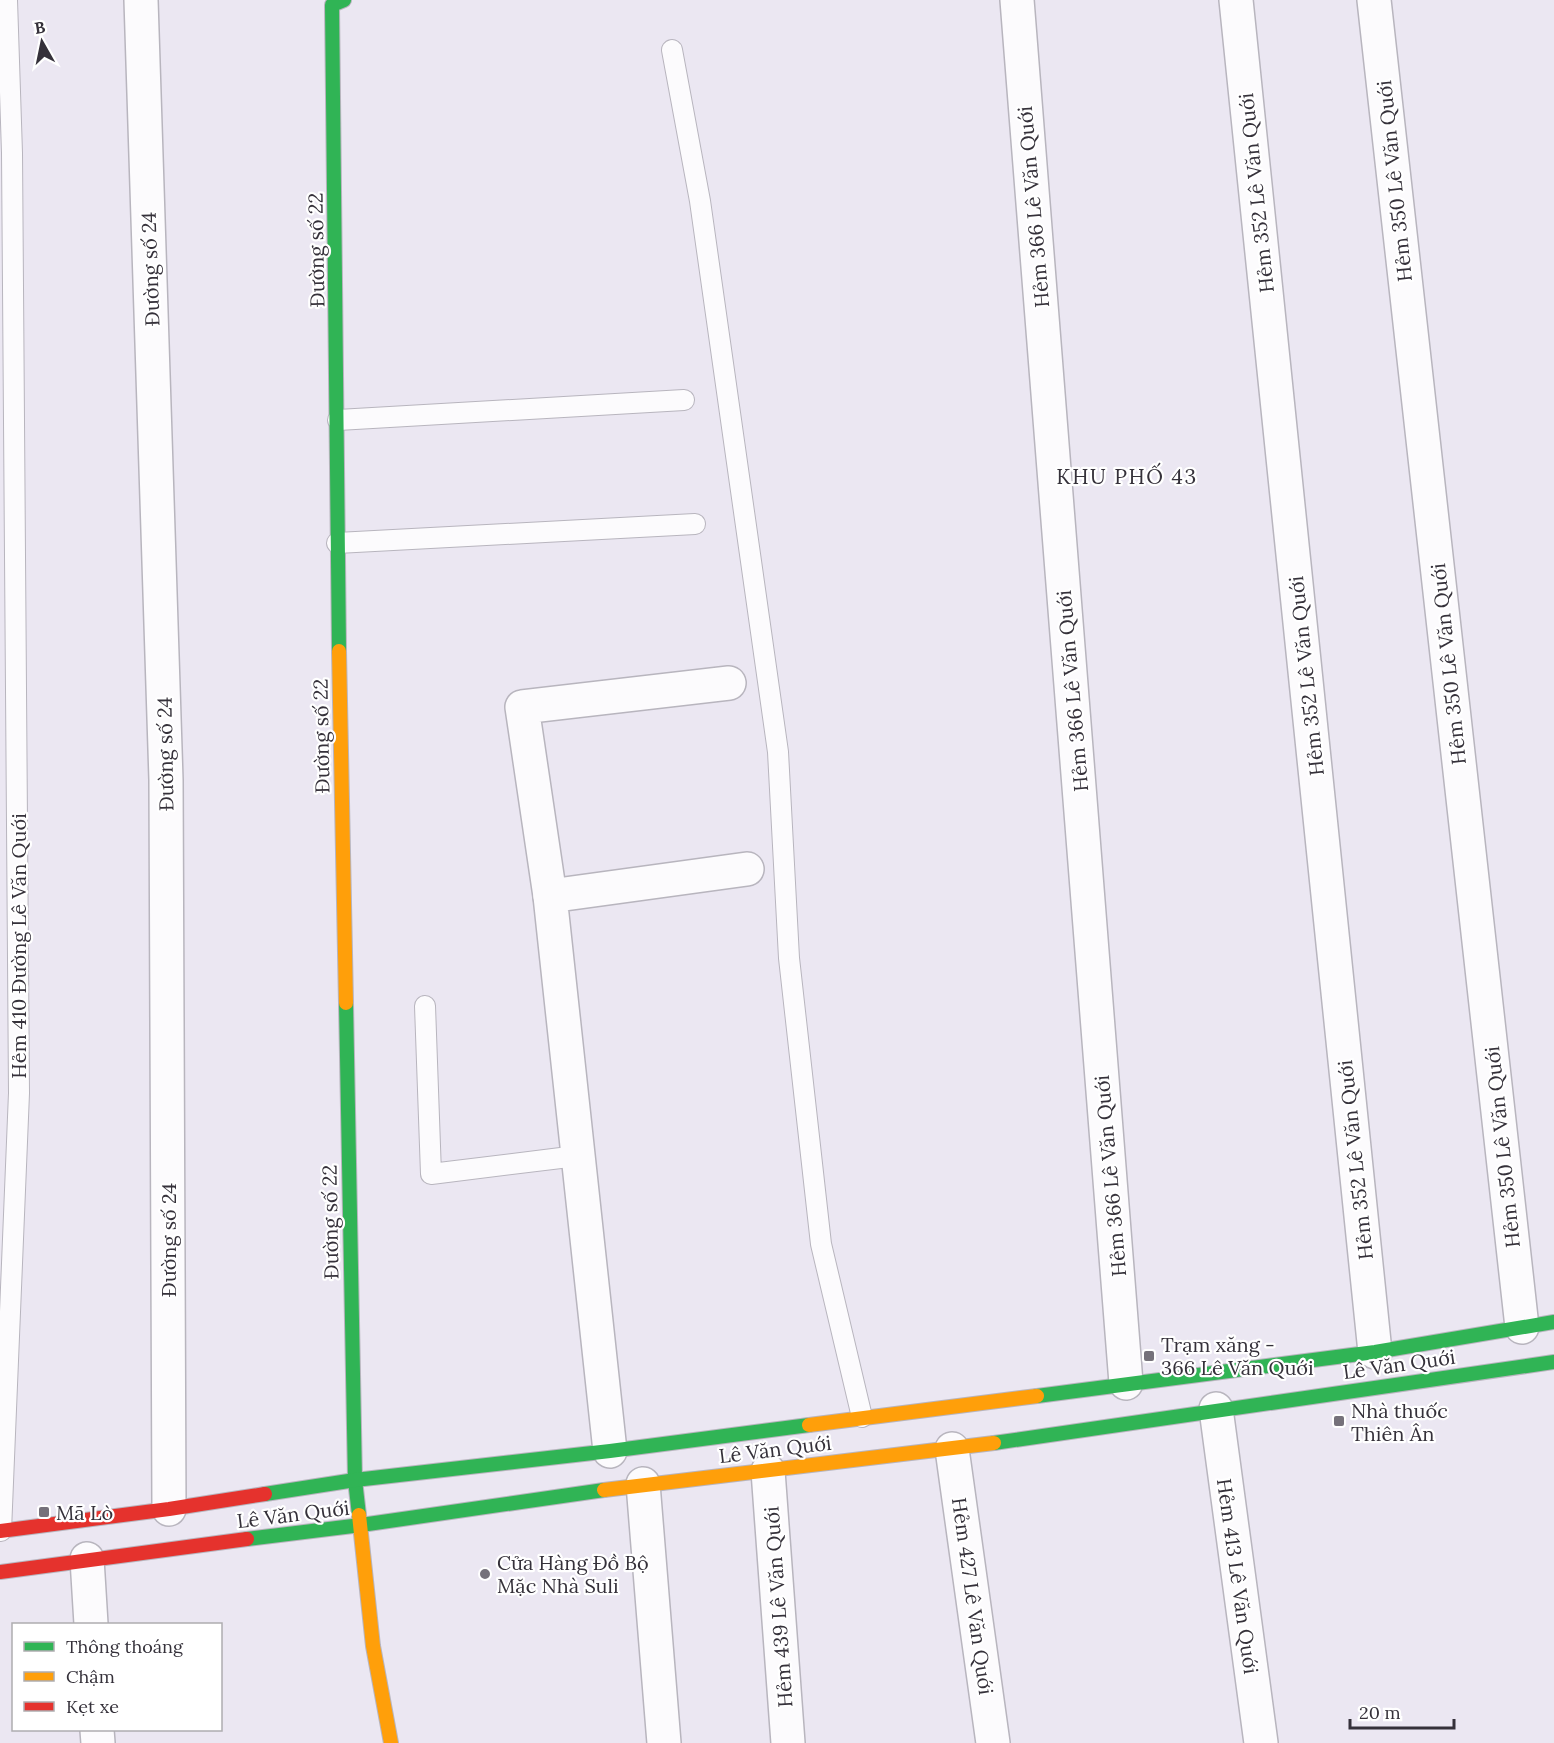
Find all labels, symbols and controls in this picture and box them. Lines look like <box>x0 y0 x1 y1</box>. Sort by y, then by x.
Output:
north arrow <box>12 12 72 72</box>
text: B <box>33 16 47 38</box>
street label: Hẻm 350 Lê Văn Quới <box>1371 79 1417 283</box>
street label: Hẻm 352 Lê Văn Quới <box>1233 92 1279 294</box>
street label: Hẻm 366 Lê Văn Quới <box>1012 105 1054 309</box>
street label: Đường số 22 <box>303 192 329 308</box>
street label: Đường số 24 <box>136 211 164 327</box>
district label: KHU PHỐ 43 <box>1056 462 1198 490</box>
street label: Hẻm 350 Lê Văn Quới <box>1425 562 1471 766</box>
street label: Hẻm 352 Lê Văn Quới <box>1283 575 1329 777</box>
street label: Hẻm 366 Lê Văn Quới <box>1051 589 1093 793</box>
street label: Đường số 22 <box>308 678 334 794</box>
street label: Đường số 24 <box>152 696 178 811</box>
street label: Hẻm 410 Đường Lê Văn Quới <box>6 813 31 1079</box>
street label: Hẻm 350 Lê Văn Quới <box>1479 1045 1525 1249</box>
street label: Hẻm 352 Lê Văn Quới <box>1332 1059 1378 1261</box>
street label: Hẻm 366 Lê Văn Quới <box>1089 1074 1131 1278</box>
street label: Đường số 22 <box>317 1164 343 1280</box>
street label: Đường số 24 <box>156 1183 181 1297</box>
place label: Trạm xăng - 366 Lê Văn Quới <box>1161 1332 1314 1380</box>
street label: Lê Văn Quới <box>1341 1344 1457 1384</box>
marker: Trạm xăng - 366 Lê Văn Quới <box>1142 1349 1156 1363</box>
place label: Nhà thuốc Thiên Ân <box>1351 1398 1448 1446</box>
marker: Nhà thuốc Thiên Ân <box>1332 1414 1346 1428</box>
street label: Lê Văn Quới <box>717 1430 833 1468</box>
street label: Hẻm 413 Lê Văn Quới <box>1212 1477 1264 1675</box>
street label: Lê Văn Quới <box>235 1495 351 1533</box>
street label: Hẻm 427 Lê Văn Quới <box>947 1496 999 1696</box>
place label: Mã Lò <box>56 1500 113 1525</box>
marker: Mã Lò <box>37 1505 51 1519</box>
street label: Hẻm 439 Lê Văn Quới <box>759 1506 797 1708</box>
place label: Cửa Hàng Đồ Bộ Mặc Nhà Suli <box>497 1550 649 1598</box>
marker: Cửa Hàng Đồ Bộ Mặc Nhà Suli <box>478 1567 492 1581</box>
legend <box>12 1623 222 1731</box>
text: Thông thoáng <box>66 1635 184 1658</box>
text: Chậm <box>66 1665 115 1688</box>
scale bar <box>1350 1692 1454 1730</box>
text: Kẹt xe <box>66 1695 119 1718</box>
text: 20 m <box>1359 1701 1401 1724</box>

